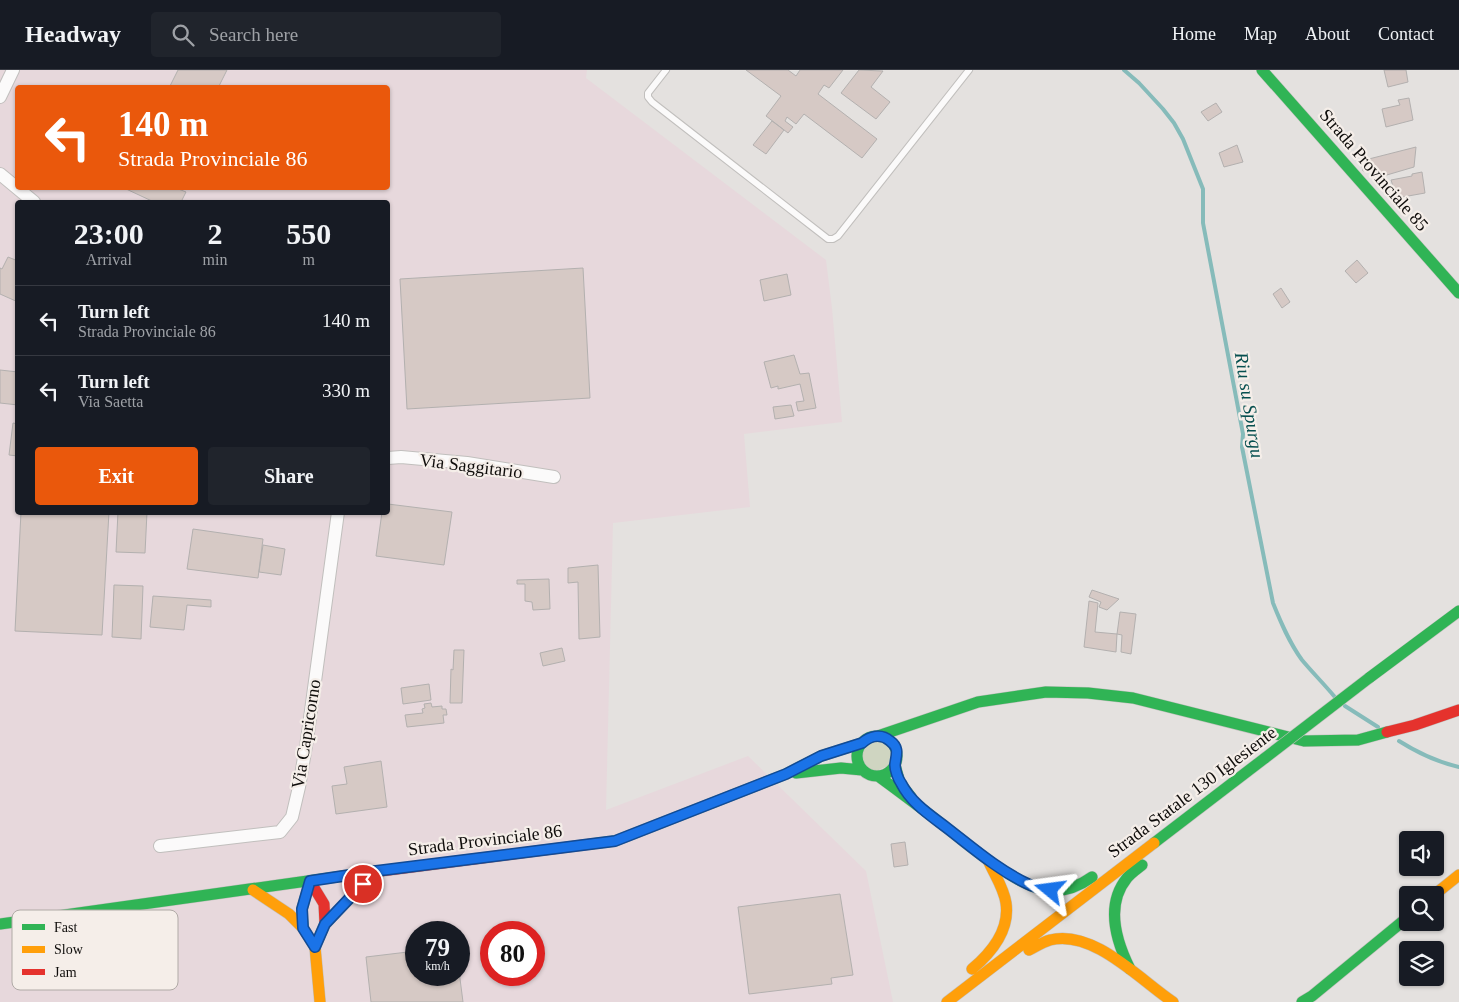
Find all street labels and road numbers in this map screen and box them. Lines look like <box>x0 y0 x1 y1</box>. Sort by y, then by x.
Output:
street label: Strada Provinciale 85 <box>1316 105 1432 235</box>
street label: Via Saggitario <box>418 450 524 482</box>
street label: Via Capricorno <box>287 678 325 790</box>
street label: Strada Statale 130 Iglesiente <box>1104 722 1280 862</box>
street label: Strada Provinciale 86 <box>407 821 563 859</box>

